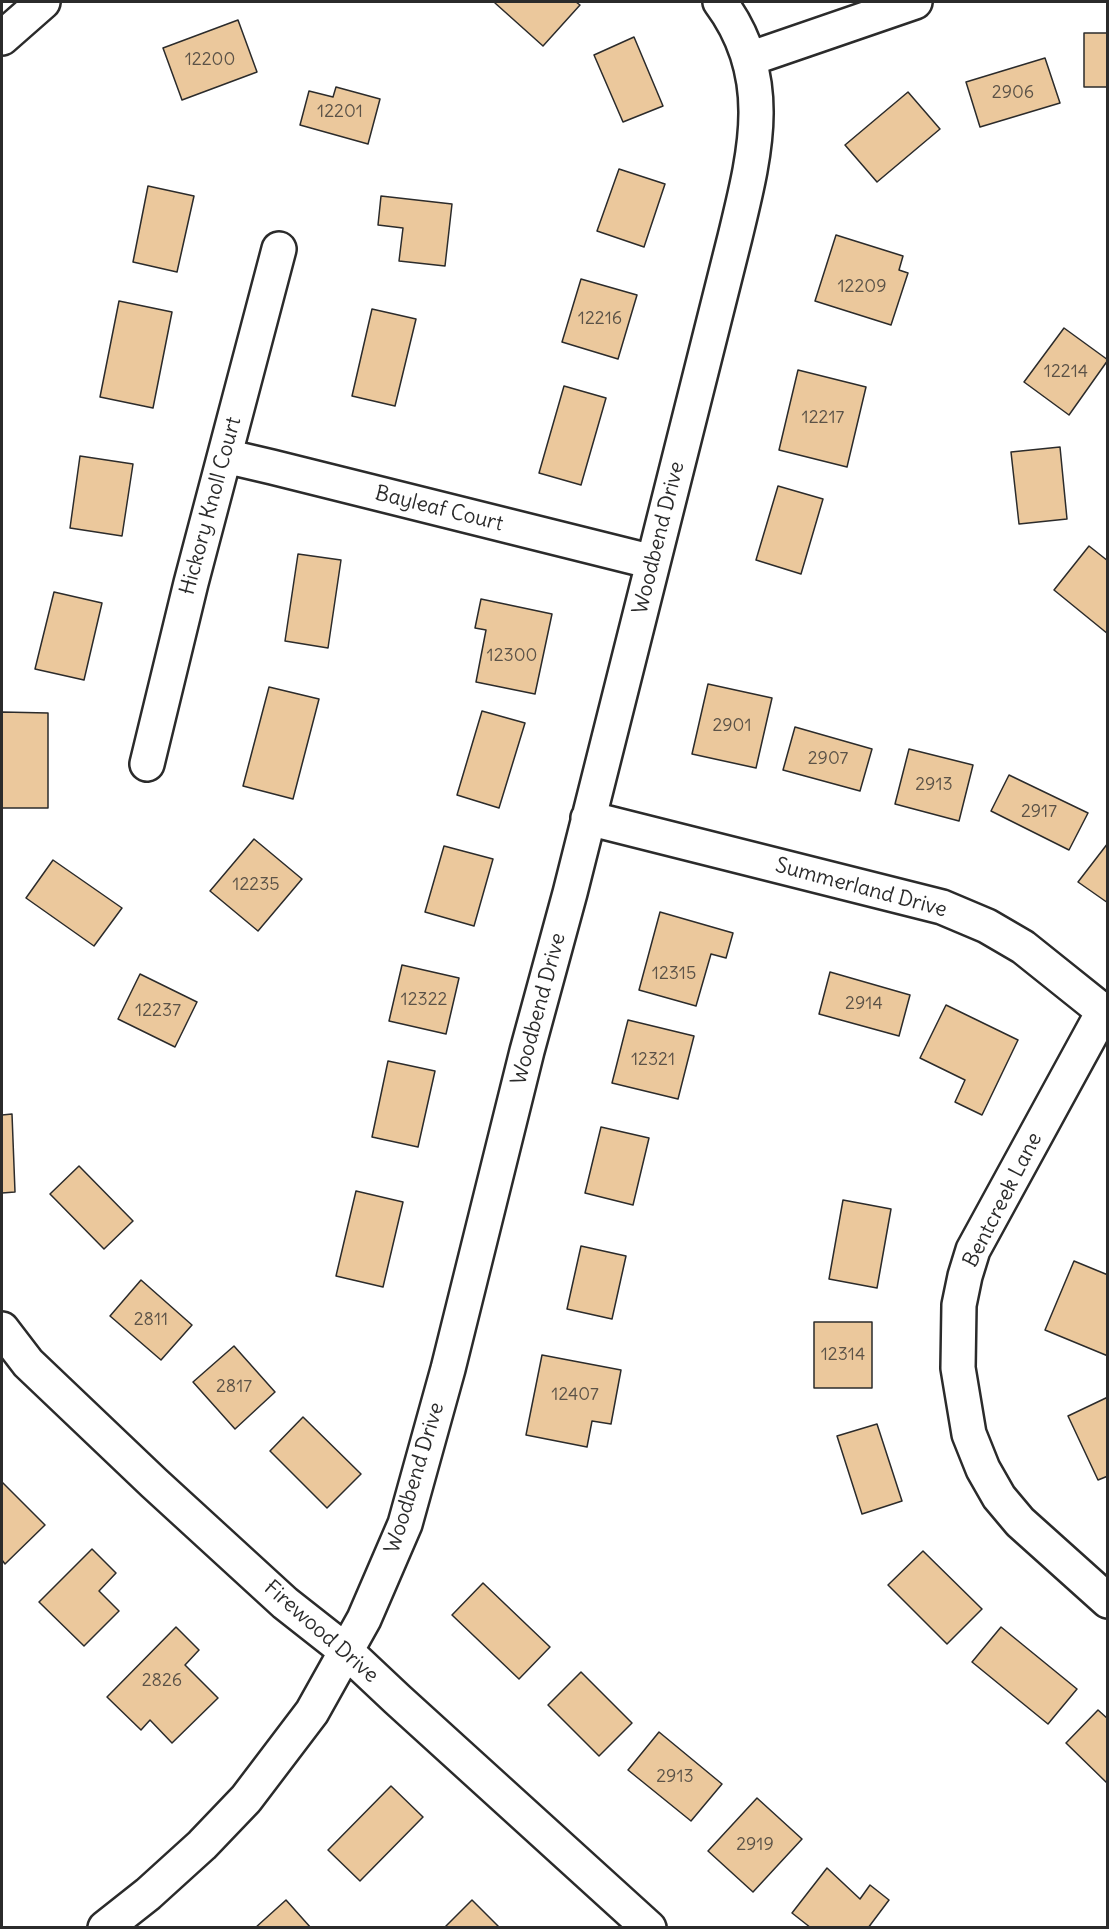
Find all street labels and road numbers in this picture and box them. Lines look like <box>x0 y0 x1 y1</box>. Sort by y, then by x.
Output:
street label: Hickory Knoll Court <box>175 414 247 598</box>
street label: Woodbend Drive <box>628 459 690 617</box>
street label: Bayleaf Court <box>373 481 505 537</box>
street label: Summerland Drive <box>772 853 950 923</box>
street label: Woodbend Drive <box>507 930 571 1088</box>
street label: Bentcreek Lane <box>958 1128 1048 1272</box>
street label: Woodbend Drive <box>380 1400 450 1556</box>
street label: Firewood Drive <box>259 1576 383 1688</box>

